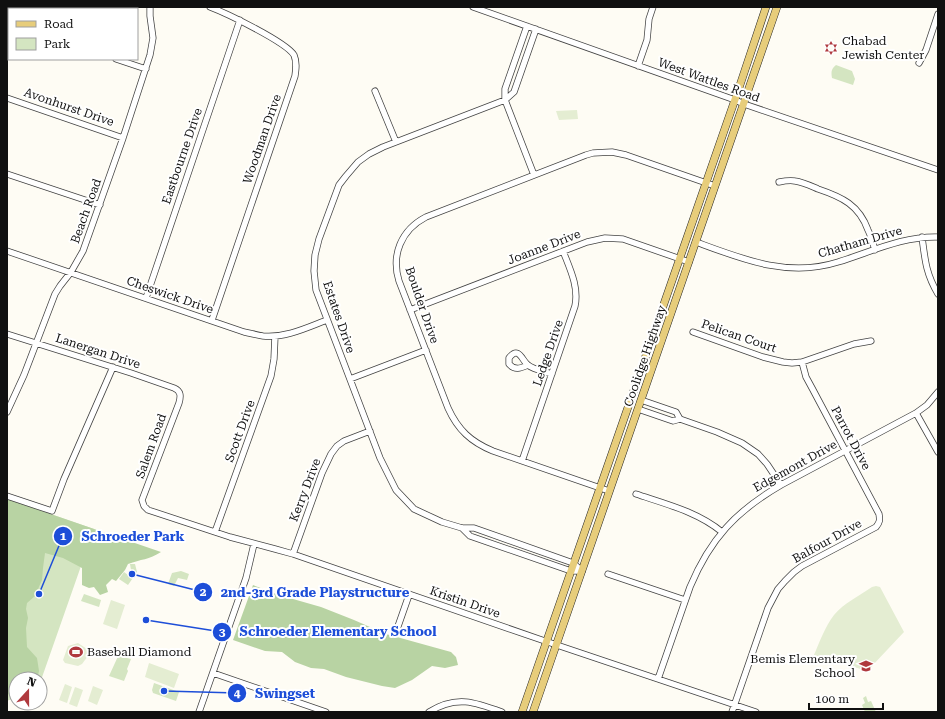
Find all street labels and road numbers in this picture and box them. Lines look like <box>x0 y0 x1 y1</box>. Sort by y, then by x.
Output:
street label: West Wattles Road <box>656 55 762 105</box>
street label: Avonhurst Drive <box>22 85 116 129</box>
street label: Woodman Drive <box>240 92 284 186</box>
street label: Eastbourne Drive <box>159 106 205 206</box>
street label: Beach Road <box>68 176 104 245</box>
street label: Chatham Drive <box>816 223 904 261</box>
street label: Joanne Drive <box>506 227 583 267</box>
street label: Boulder Drive <box>402 265 442 346</box>
street label: Cheswick Drive <box>125 274 216 317</box>
street label: Estates Drive <box>320 279 358 355</box>
street label: Coolidge Highway <box>621 303 669 408</box>
street label: Pelican Court <box>700 317 779 356</box>
street label: Ledge Drive <box>530 318 566 388</box>
street label: Lanergan Drive <box>54 331 143 371</box>
street label: Scott Drive <box>222 398 258 464</box>
street label: Parrot Drive <box>828 404 874 472</box>
street label: Salem Road <box>133 411 169 480</box>
street label: Edgemont Drive <box>751 437 840 495</box>
street label: Kerry Drive <box>287 456 324 524</box>
street label: Balfour Drive <box>790 516 864 566</box>
street label: Kristin Drive <box>428 583 502 621</box>

